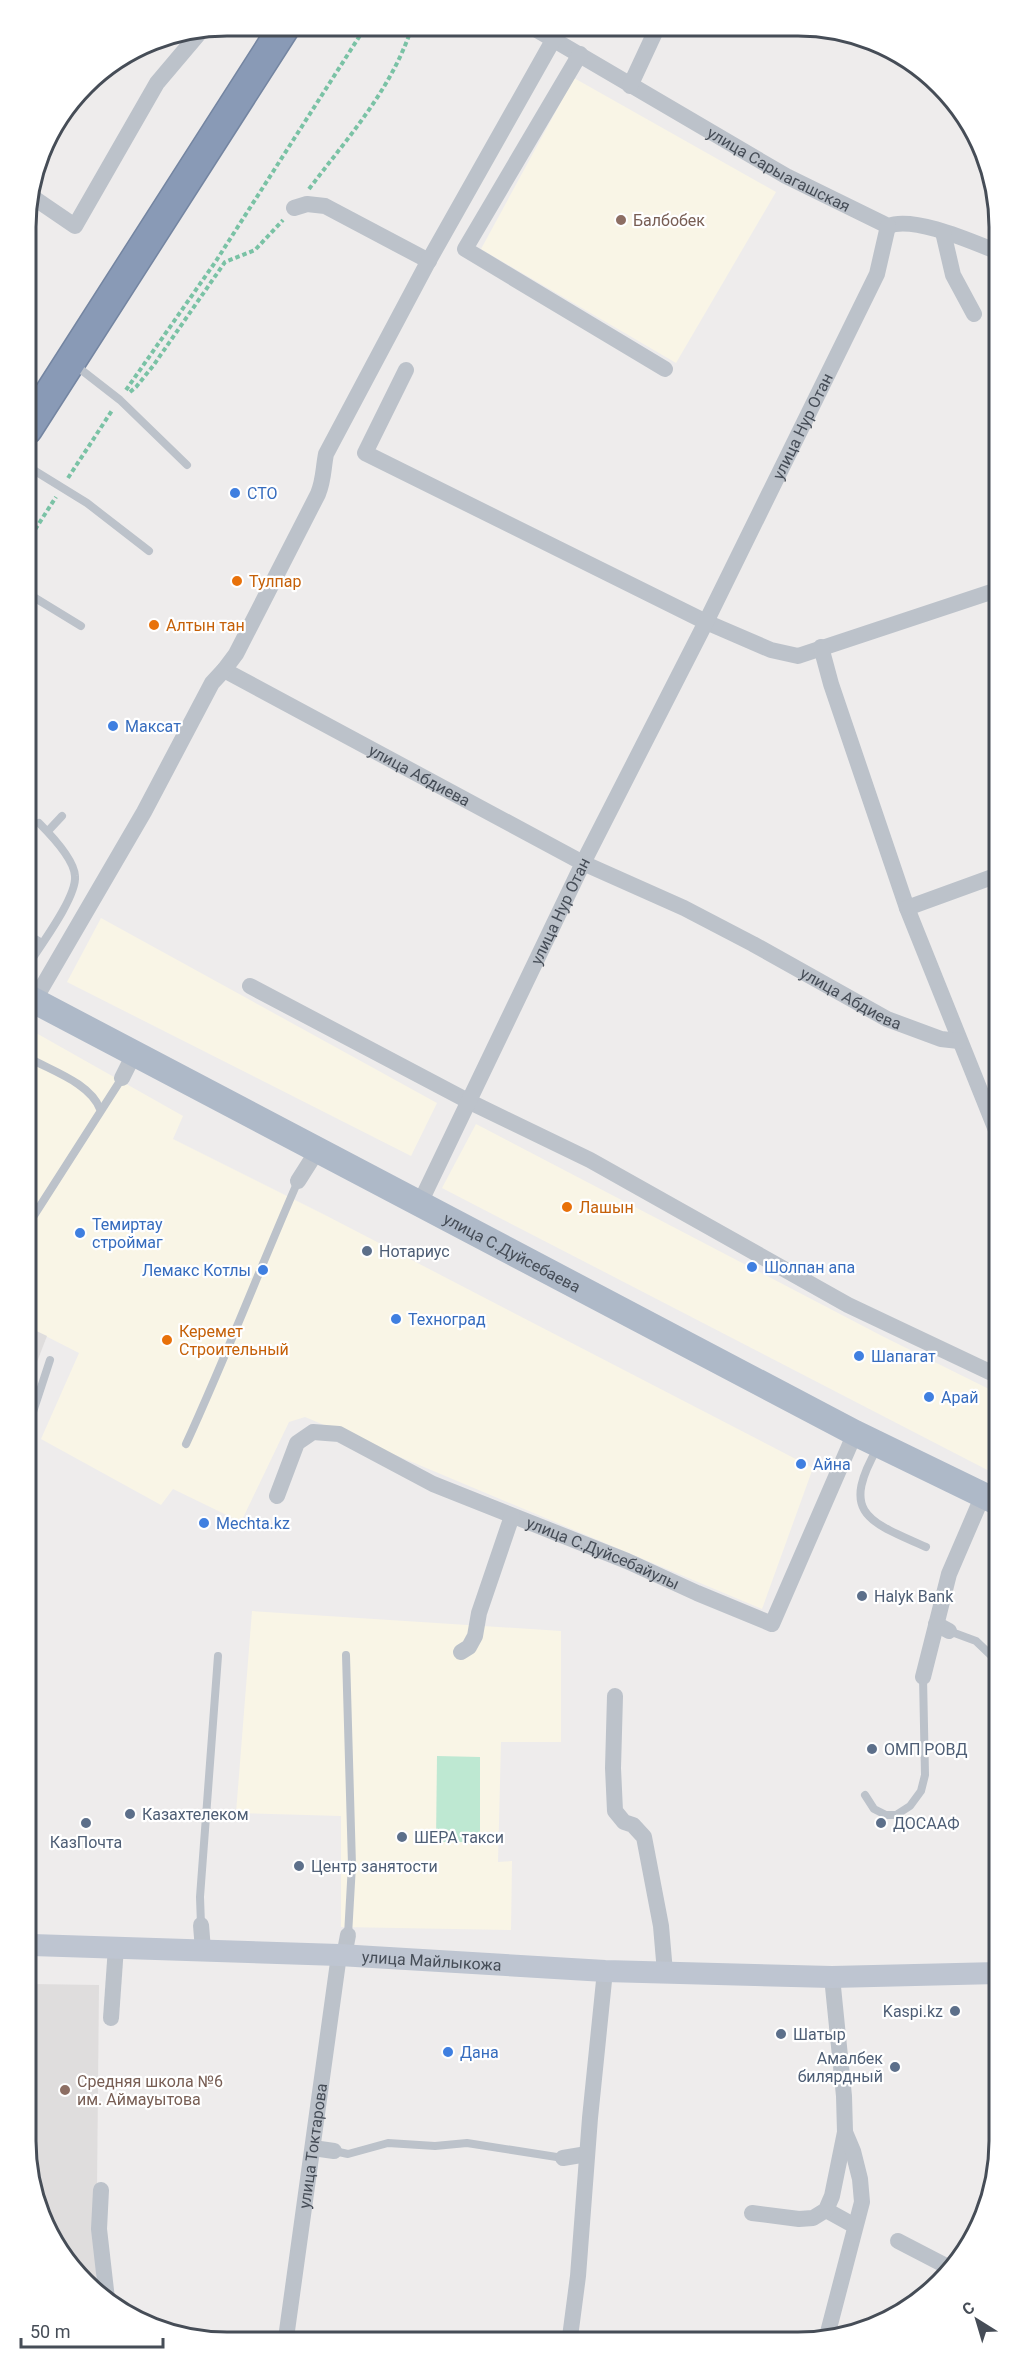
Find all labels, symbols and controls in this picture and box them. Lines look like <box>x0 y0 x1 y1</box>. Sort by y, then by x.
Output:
street label: улица Сарыагашская <box>704 123 853 216</box>
place label: Балбобек <box>633 211 705 230</box>
marker: Балбобек <box>614 213 628 227</box>
street label: улица Нур Отан <box>768 370 837 483</box>
place label: СТО <box>247 484 278 503</box>
marker: СТО <box>228 486 242 500</box>
place label: Тулпар <box>249 572 301 591</box>
marker: Тулпар <box>230 574 244 588</box>
place label: Алтын тан <box>166 616 245 635</box>
marker: Алтын тан <box>147 618 161 632</box>
place label: Максат <box>125 717 181 736</box>
marker: Максат <box>106 719 120 733</box>
street label: улица Абдиева <box>365 741 473 811</box>
street label: улица Нур Отан <box>527 855 594 968</box>
street label: улица Абдиева <box>797 963 904 1033</box>
place label: Лашын <box>579 1198 634 1217</box>
marker: Лашын <box>560 1200 574 1214</box>
street label: улица С.Дуйсебаева <box>440 1209 584 1297</box>
place label: Темиртау строймаг <box>92 1215 163 1252</box>
marker: Темиртау строймаг <box>73 1226 87 1240</box>
place label: Нотариус <box>379 1242 450 1261</box>
marker: Нотариус <box>360 1244 374 1258</box>
place label: Шолпан апа <box>764 1258 855 1277</box>
marker: Шолпан апа <box>745 1260 759 1274</box>
place label: Лемакс Котлы <box>142 1261 251 1280</box>
marker: Лемакс Котлы <box>256 1263 270 1277</box>
place label: Техноград <box>408 1310 486 1329</box>
marker: Техноград <box>389 1312 403 1326</box>
place label: Керемет Строительный <box>179 1322 289 1359</box>
marker: Керемет Строительный <box>160 1333 174 1347</box>
place label: Шапагат <box>871 1347 936 1366</box>
marker: Шапагат <box>852 1349 866 1363</box>
place label: Арай <box>941 1388 978 1407</box>
marker: Арай <box>922 1390 936 1404</box>
place label: Айна <box>813 1455 851 1474</box>
marker: Айна <box>794 1457 808 1471</box>
street label: улица С.Дуйсебайулы <box>524 1513 682 1594</box>
place label: Mechta.kz <box>216 1514 290 1533</box>
marker: Mechta.kz <box>197 1516 211 1530</box>
place label: Halyk Bank <box>874 1587 954 1606</box>
marker: Halyk Bank <box>855 1589 869 1603</box>
place label: ОМП РОВД <box>884 1740 967 1759</box>
marker: ОМП РОВД <box>865 1742 879 1756</box>
place label: Казахтелеком <box>142 1805 249 1824</box>
marker: Казахтелеком <box>123 1807 137 1821</box>
place label: ДОСААФ <box>893 1814 960 1833</box>
marker: КазПочта <box>79 1816 93 1830</box>
marker: ДОСААФ <box>874 1816 888 1830</box>
place label: ШЕРА такси <box>414 1828 504 1847</box>
marker: ШЕРА такси <box>395 1830 409 1844</box>
place label: КазПочта <box>50 1833 122 1852</box>
place label: Центр занятости <box>311 1857 438 1876</box>
marker: Центр занятости <box>292 1859 306 1873</box>
street label: улица Майлыкожа <box>361 1947 502 1975</box>
place label: Kaspi.kz <box>883 2002 943 2021</box>
marker: Kaspi.kz <box>948 2004 962 2018</box>
place label: Шатыр <box>793 2025 846 2044</box>
marker: Шатыр <box>774 2027 788 2041</box>
place label: Дана <box>460 2043 499 2062</box>
marker: Дана <box>441 2045 455 2059</box>
place label: Амалбек билярдный <box>798 2049 883 2086</box>
marker: Амалбек билярдный <box>888 2060 902 2074</box>
place label: Средняя школа №6 им. Аймауытова <box>77 2072 223 2109</box>
street label: улица Токтарова <box>295 2082 331 2210</box>
marker: Средняя школа №6 им. Аймауытова <box>58 2083 72 2097</box>
north arrow <box>947 2290 1007 2350</box>
text: С <box>958 2298 978 2319</box>
scale bar <box>21 2311 164 2349</box>
text: 50 m <box>30 2321 70 2342</box>

